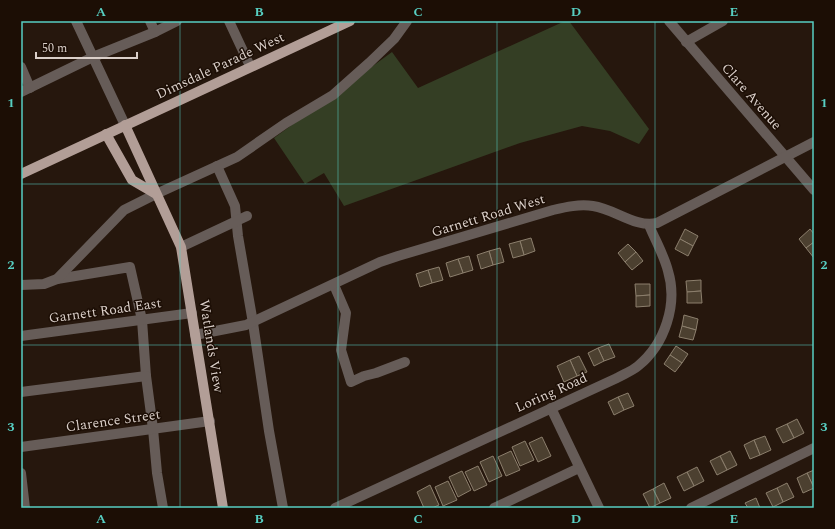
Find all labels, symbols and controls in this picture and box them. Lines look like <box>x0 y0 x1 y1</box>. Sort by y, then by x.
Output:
text: A <box>96 2 106 22</box>
text: B <box>254 2 264 22</box>
text: C <box>413 2 423 22</box>
text: D <box>571 2 581 22</box>
text: E <box>730 2 739 22</box>
street label: Dimsdale Parade West <box>153 26 288 104</box>
scale bar <box>36 34 137 60</box>
text: 50 m <box>42 39 67 58</box>
street label: Clare Avenue <box>716 58 787 135</box>
text: 1 <box>7 93 15 113</box>
text: 1 <box>820 93 828 113</box>
street label: Garnett Road West <box>429 188 548 243</box>
text: 2 <box>7 255 15 275</box>
text: 2 <box>820 255 828 275</box>
street label: Garnett Road East <box>47 292 163 329</box>
street label: Watlands View <box>194 298 229 394</box>
street label: Loring Road <box>512 367 591 418</box>
street label: Clarence Street <box>64 403 162 438</box>
text: 3 <box>7 417 15 437</box>
text: 3 <box>820 417 828 437</box>
text: A <box>96 509 106 529</box>
text: B <box>254 509 264 529</box>
text: C <box>413 509 423 529</box>
text: D <box>571 509 581 529</box>
text: E <box>730 509 739 529</box>

